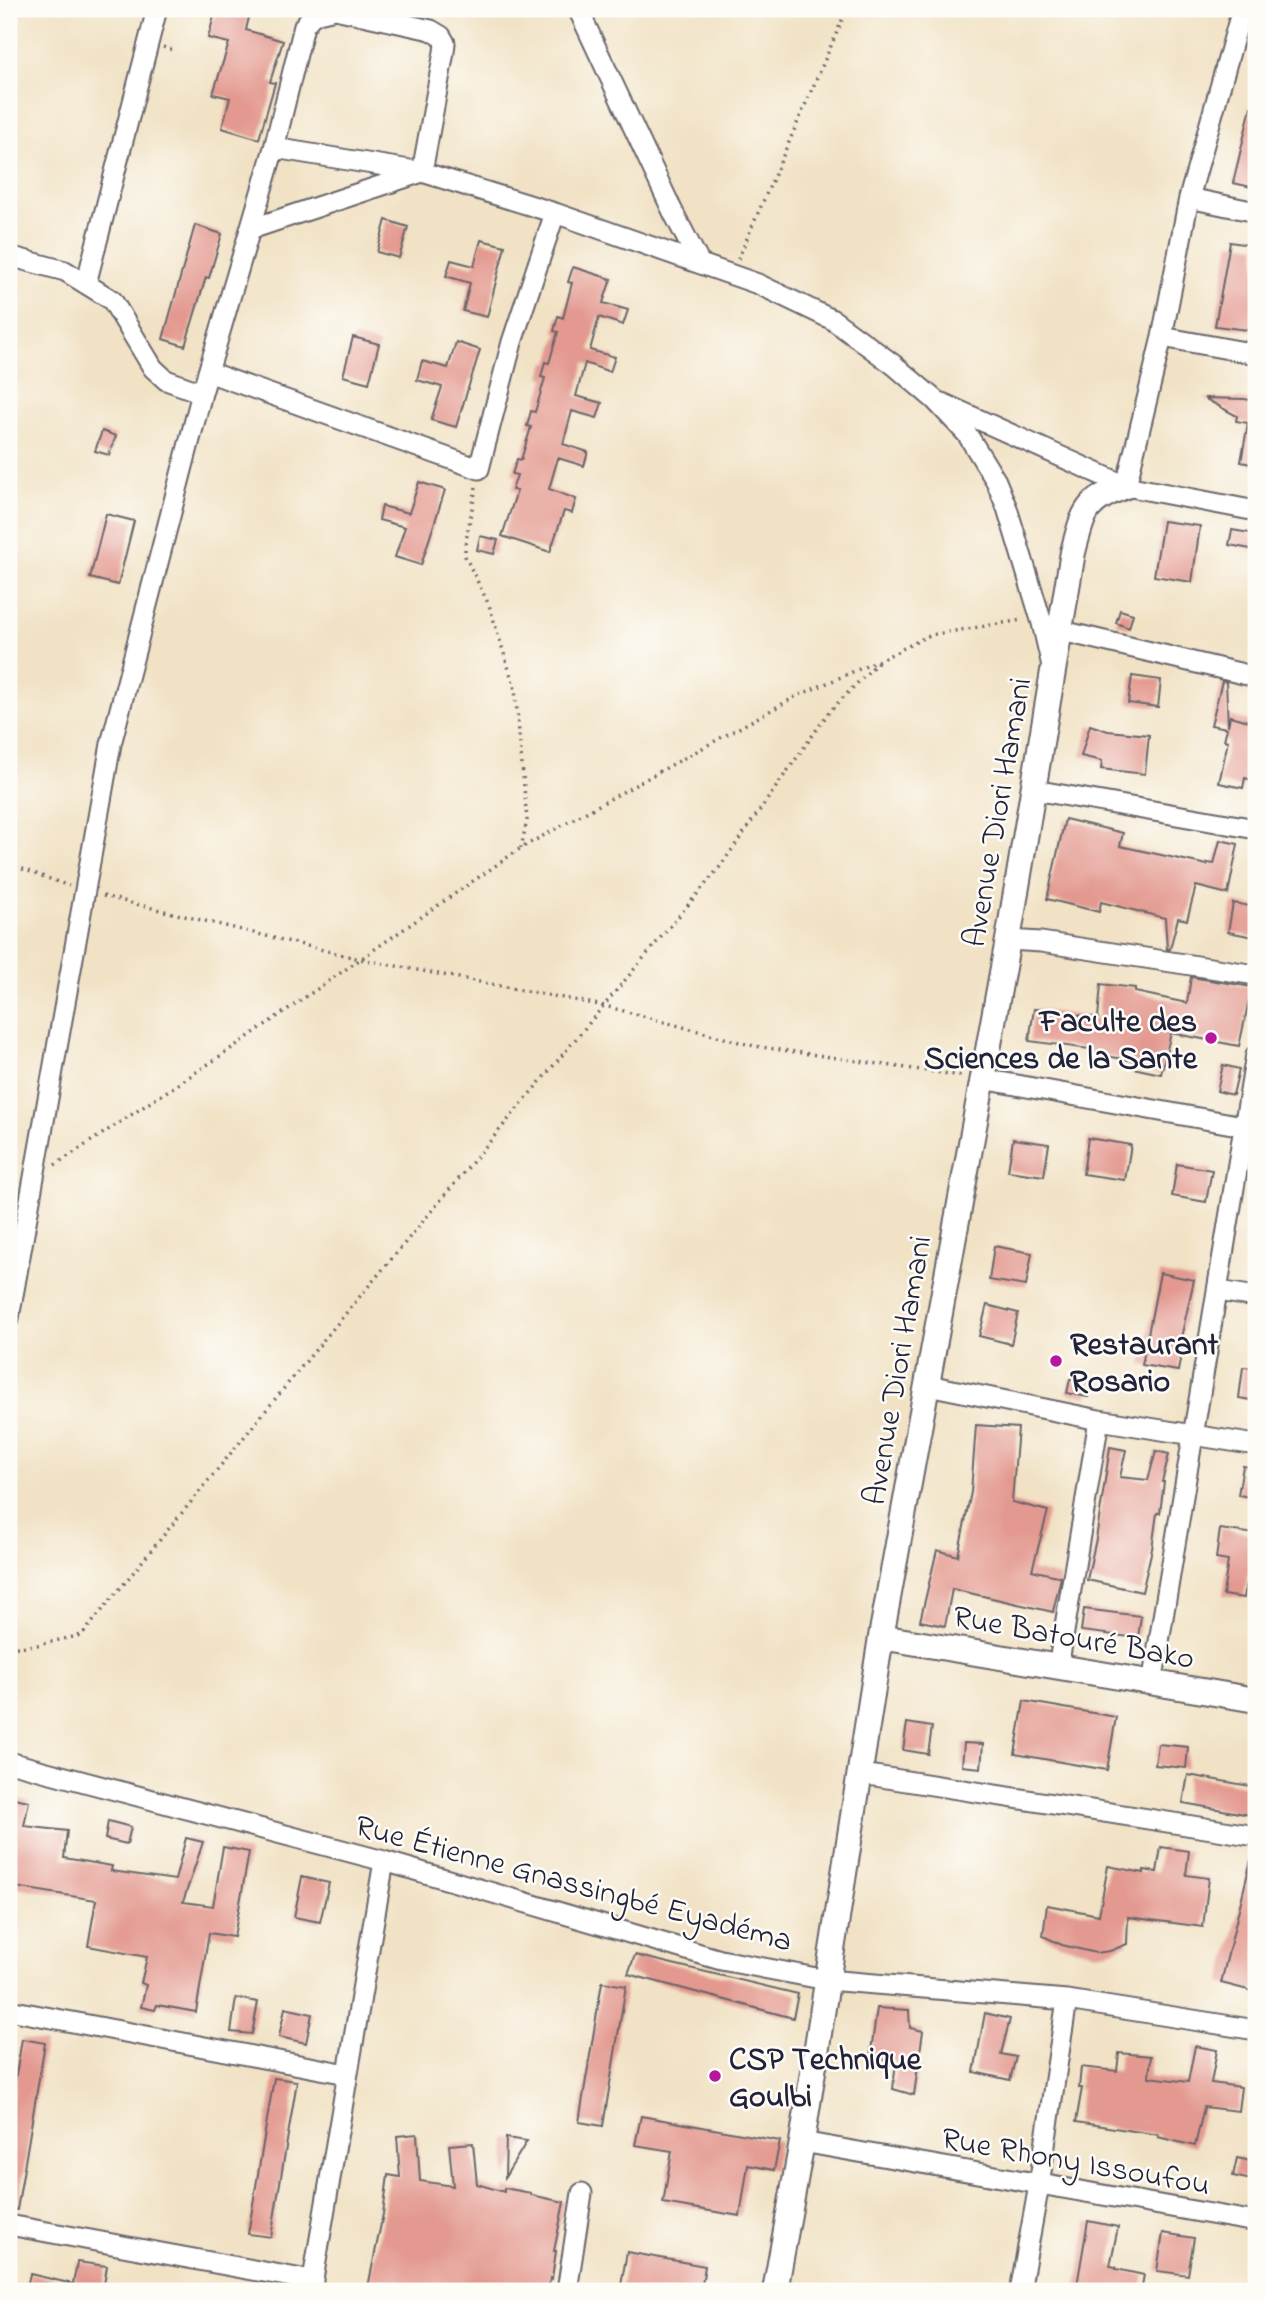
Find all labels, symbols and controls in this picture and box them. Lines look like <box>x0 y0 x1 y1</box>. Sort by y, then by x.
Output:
street label: Avenue Diori Hamani <box>953 674 1046 951</box>
place label: Faculte des Sciences de la Sante <box>924 1000 1199 1084</box>
marker: Faculte des Sciences de la Sante <box>1203 1030 1219 1046</box>
street label: Avenue Diori Hamani <box>853 1232 946 1509</box>
place label: Restaurant Rosario <box>1070 1323 1219 1407</box>
marker: Restaurant Rosario <box>1048 1353 1064 1369</box>
street label: Rue Batouré Bako <box>949 1595 1198 1684</box>
street label: Rue Étienne Gnassingbé Eyadéma <box>349 1804 797 1966</box>
place label: CSP Technique Goulbi <box>729 2038 923 2122</box>
marker: CSP Technique Goulbi <box>707 2068 723 2084</box>
street label: Rue Rhony Issoufou <box>937 2117 1213 2210</box>

